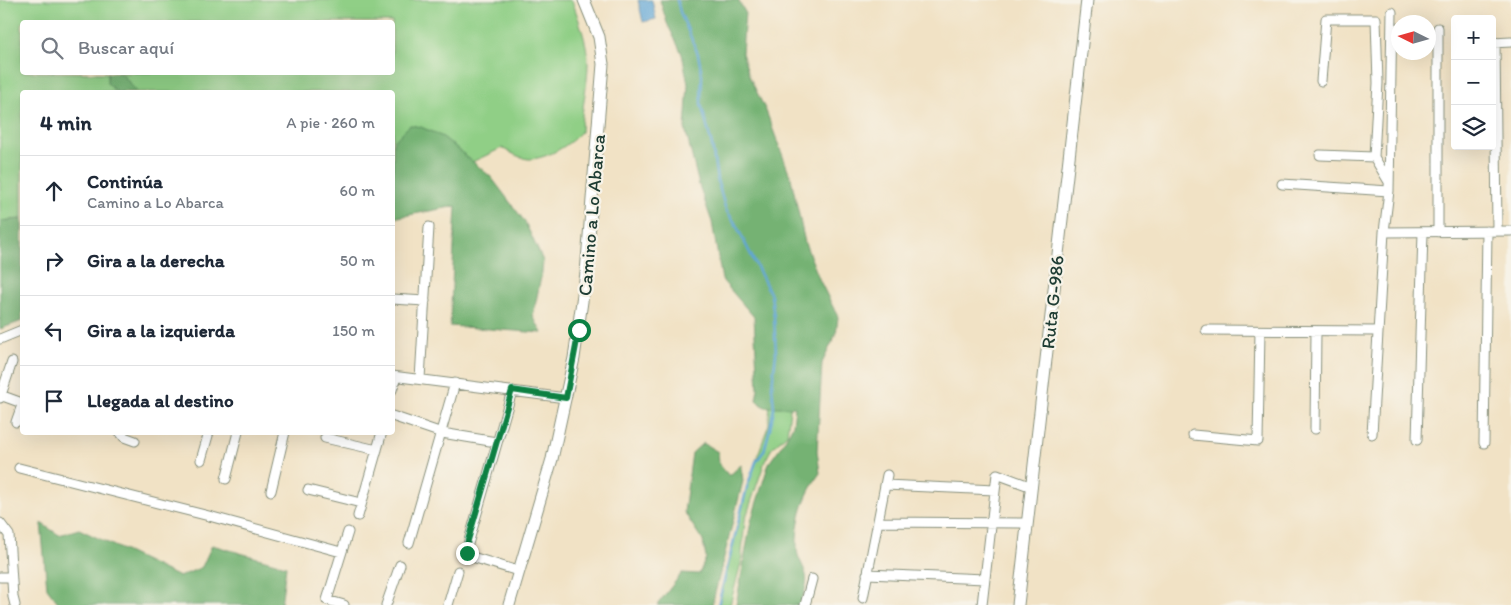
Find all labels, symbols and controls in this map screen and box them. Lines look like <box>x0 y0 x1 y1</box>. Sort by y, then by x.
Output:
north arrow <box>1391 15 1436 60</box>
map controls <box>1451 15 1496 150</box>
button: + <box>1451 15 1496 60</box>
search box <box>20 20 395 75</box>
icon: search <box>38 34 66 62</box>
text: Buscar aquí <box>78 36 174 59</box>
button: − <box>1451 60 1496 105</box>
button: layers <box>1451 105 1496 150</box>
text: 4 min <box>40 110 92 135</box>
text: A pie · 260 m <box>286 113 375 132</box>
street label: Camino a Lo Abarca <box>573 133 610 297</box>
text: Continúa <box>87 170 163 193</box>
icon: ahead <box>40 177 68 205</box>
text: 60 m <box>340 181 375 200</box>
text: Camino a Lo Abarca <box>87 193 224 212</box>
icon: right <box>40 247 68 275</box>
text: Gira a la derecha <box>87 249 225 272</box>
text: 50 m <box>340 251 375 270</box>
street label: Ruta G-986 <box>1036 254 1069 350</box>
icon: left <box>40 317 68 345</box>
text: Gira a la izquierda <box>87 319 235 342</box>
route start <box>568 319 591 342</box>
text: 150 m <box>332 321 375 340</box>
icon: arrive <box>40 387 68 415</box>
text: Llegada al destino <box>87 389 234 412</box>
route end <box>456 542 479 565</box>

